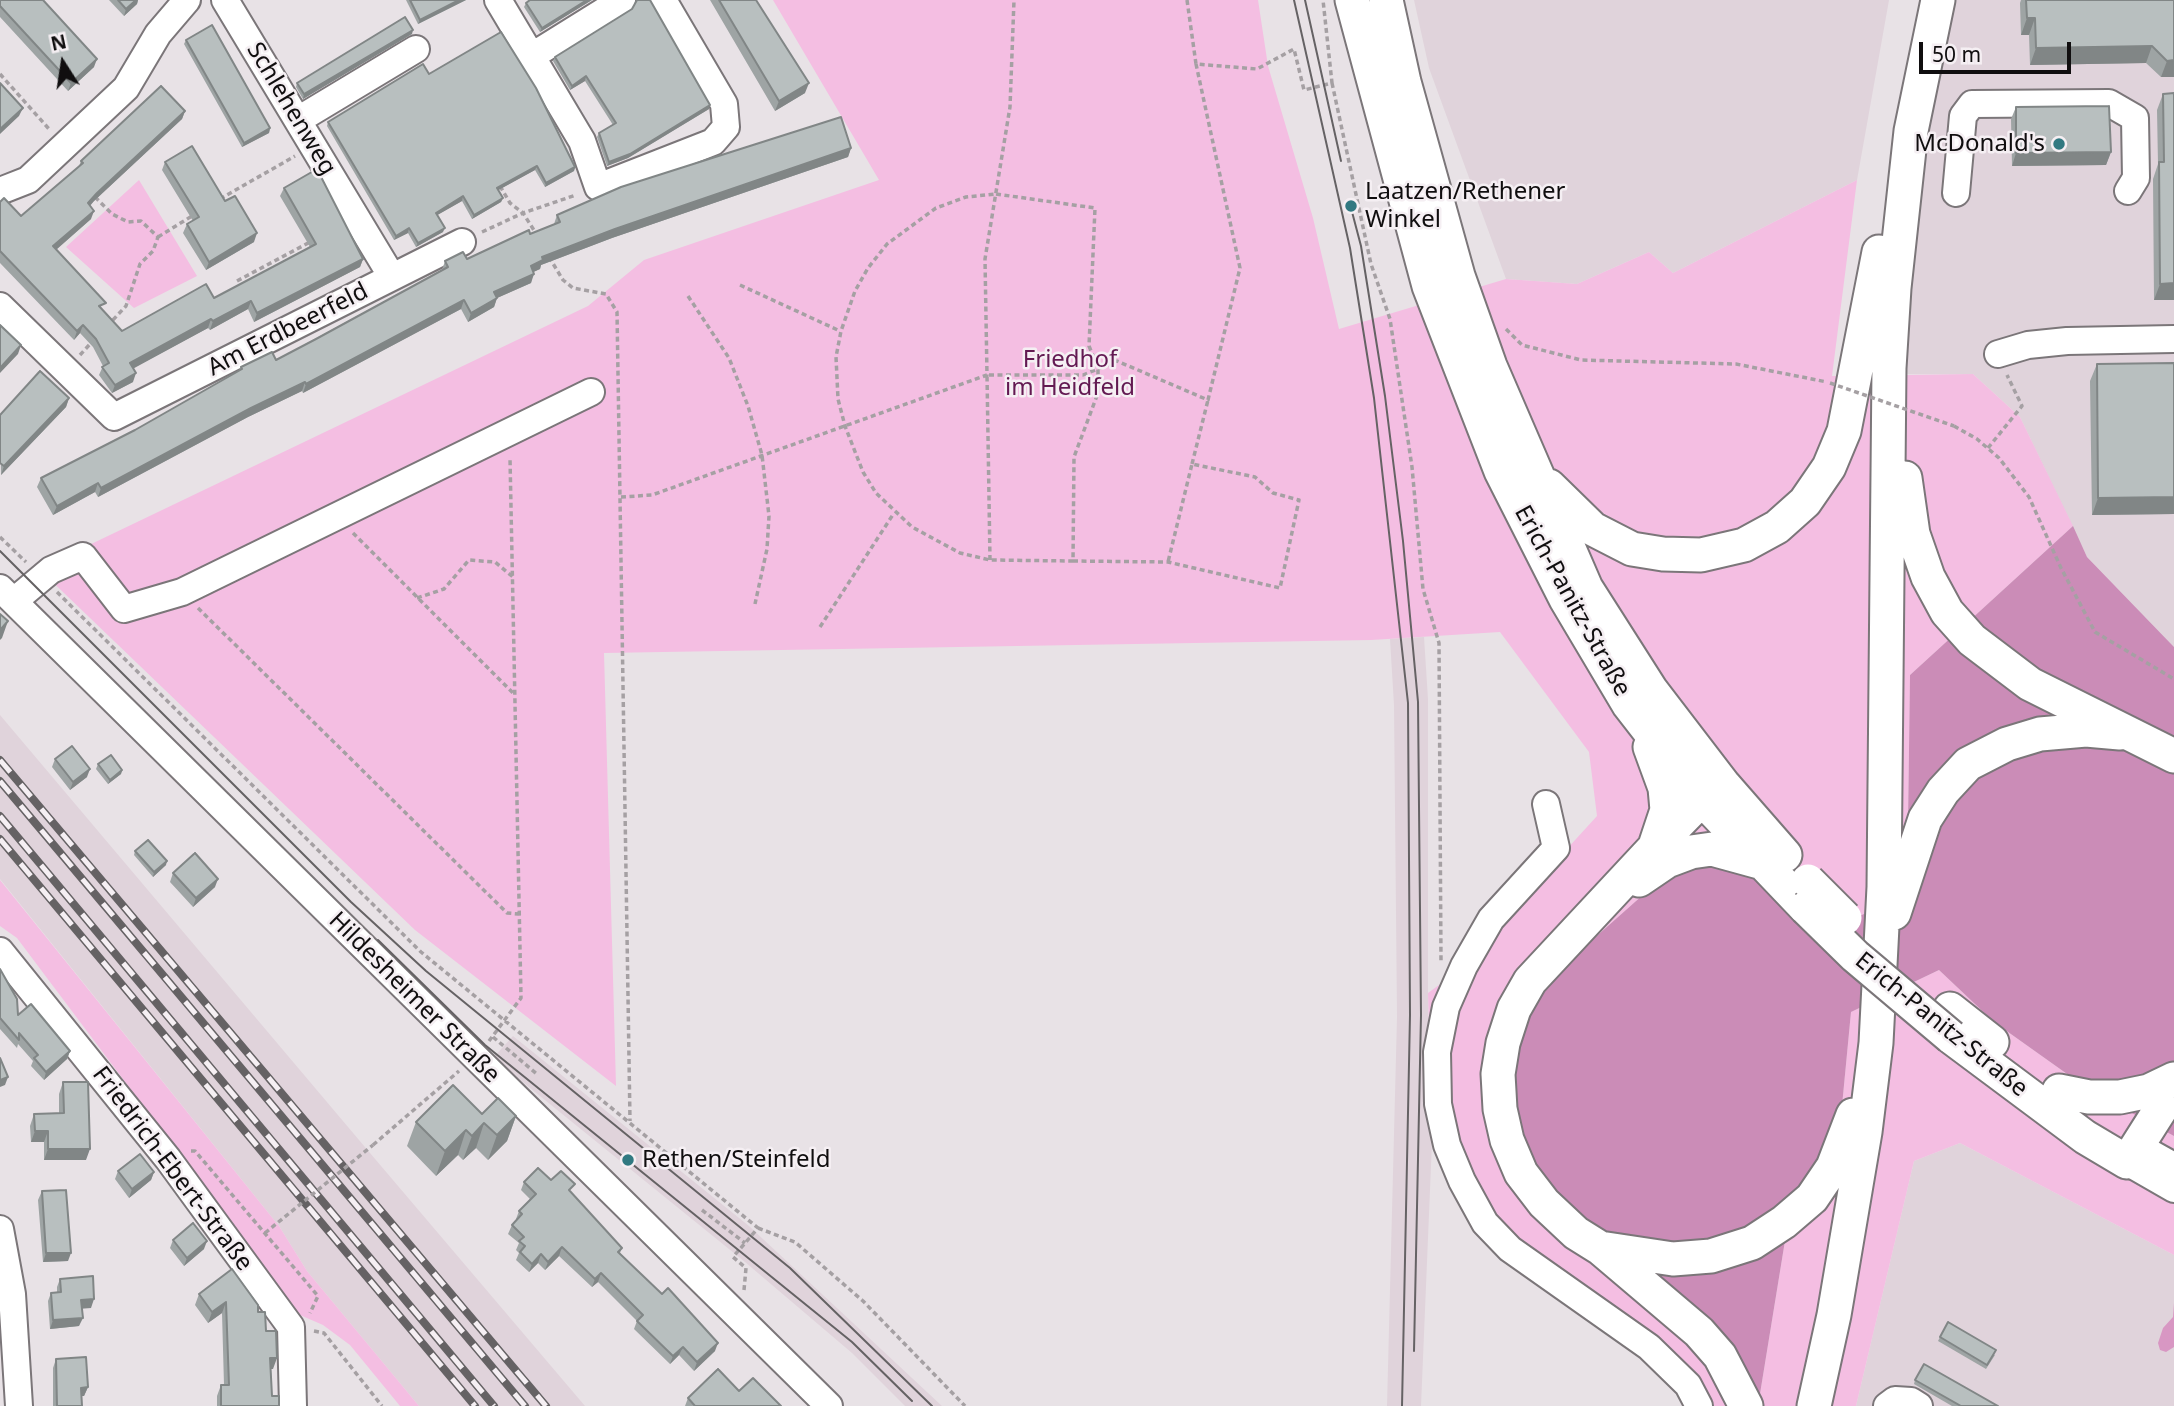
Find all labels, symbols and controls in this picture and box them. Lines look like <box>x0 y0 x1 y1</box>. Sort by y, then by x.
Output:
north arrow <box>28 28 98 98</box>
text: N <box>48 28 69 57</box>
scale bar <box>1922 28 2074 72</box>
street label: Schlehenweg <box>240 37 342 181</box>
text: 50 m <box>1932 40 1981 68</box>
place label: McDonald's <box>1914 130 2045 158</box>
marker: McDonald's <box>2051 136 2067 152</box>
place label: Laatzen/Rethener Winkel <box>1365 178 1566 234</box>
marker: Laatzen/Rethener Winkel <box>1343 198 1359 214</box>
street label: Am Erdbeerfeld <box>203 277 373 383</box>
park label: Friedhof im Heidfeld <box>1005 346 1135 402</box>
street label: Erich-Panitz-Straße <box>1508 501 1636 701</box>
street label: Hildesheimer Straße <box>322 906 506 1090</box>
street label: Erich-Panitz-Straße <box>1849 947 2033 1103</box>
street label: Friedrich-Ebert-Straße <box>86 1061 258 1277</box>
place label: Rethen/Steinfeld <box>642 1146 830 1174</box>
marker: Rethen/Steinfeld <box>620 1152 636 1168</box>

